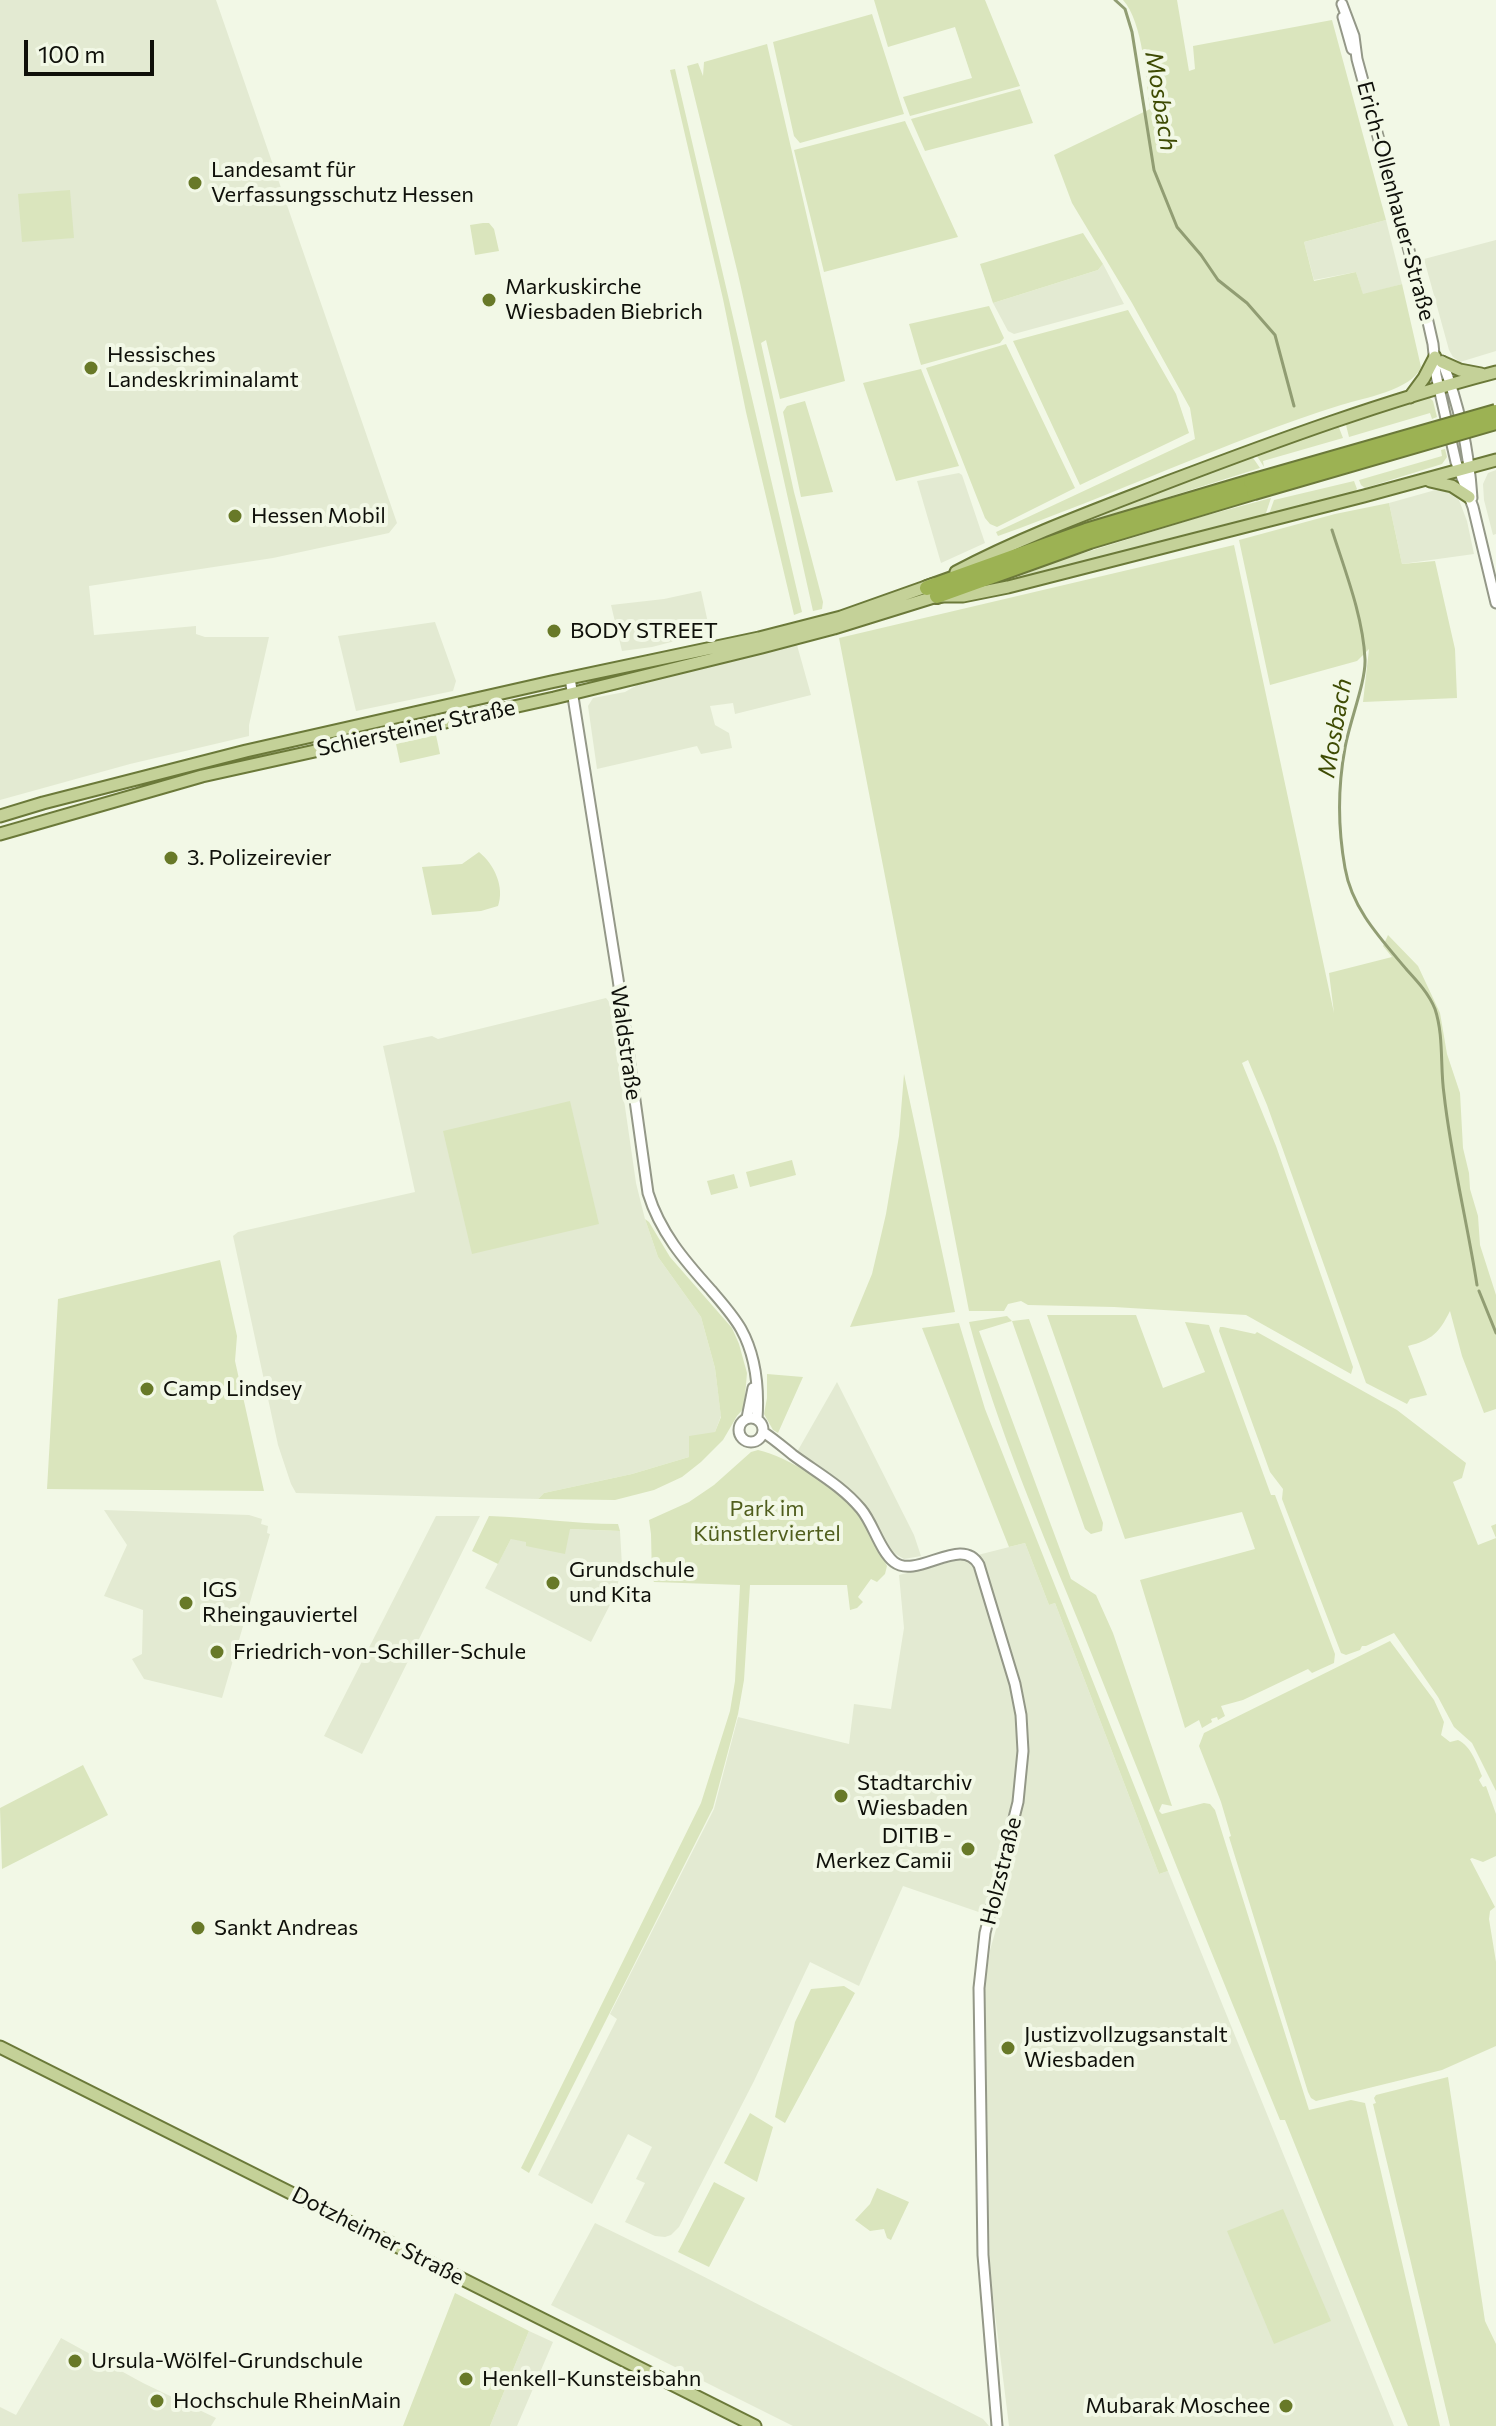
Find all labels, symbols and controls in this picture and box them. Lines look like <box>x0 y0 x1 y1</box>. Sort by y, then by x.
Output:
scale bar <box>28 24 158 74</box>
text: 100 m <box>38 39 105 68</box>
water label: Mosbach <box>1139 49 1183 153</box>
street label: Erich-Ollenhauer-Straße <box>1351 79 1441 323</box>
place label: Landesamt für Verfassungsschutz Hessen <box>211 157 474 208</box>
marker: Landesamt für Verfassungsschutz Hessen <box>186 174 204 192</box>
place label: Markuskirche Wiesbaden Biebrich <box>505 274 703 326</box>
marker: Markuskirche Wiesbaden Biebrich <box>480 291 498 309</box>
place label: Hessisches Landeskriminalamt <box>107 342 299 394</box>
marker: Hessisches Landeskriminalamt <box>82 359 100 377</box>
place label: Hessen Mobil <box>251 503 386 529</box>
marker: Hessen Mobil <box>226 507 244 525</box>
place label: BODY STREET <box>570 618 718 644</box>
marker: BODY STREET <box>545 622 563 640</box>
water label: Mosbach <box>1312 676 1358 780</box>
street label: Schiersteiner Straße <box>314 694 518 762</box>
place label: 3. Polizeirevier <box>187 845 332 871</box>
marker: 3. Polizeirevier <box>162 849 180 867</box>
street label: Waldstraße <box>605 984 647 1102</box>
place label: Camp Lindsey <box>163 1376 302 1402</box>
marker: Camp Lindsey <box>138 1380 156 1398</box>
park label: Park im Künstlerviertel <box>693 1496 841 1548</box>
place label: Grundschule und Kita <box>569 1557 694 1608</box>
marker: Grundschule und Kita <box>544 1574 562 1592</box>
place label: IGS Rheingauviertel <box>202 1577 358 1628</box>
marker: IGS Rheingauviertel <box>177 1594 195 1612</box>
place label: Friedrich-von-Schiller-Schule <box>233 1639 526 1665</box>
marker: Friedrich-von-Schiller-Schule <box>208 1643 226 1661</box>
place label: Stadtarchiv Wiesbaden <box>857 1770 972 1822</box>
marker: Stadtarchiv Wiesbaden <box>832 1787 850 1805</box>
street label: Holzstraße <box>975 1814 1027 1928</box>
place label: DITIB - Merkez Camii <box>815 1823 952 1874</box>
marker: DITIB - Merkez Camii <box>959 1840 977 1858</box>
place label: Sankt Andreas <box>214 1915 358 1941</box>
marker: Sankt Andreas <box>189 1919 207 1937</box>
place label: Justizvollzugsanstalt Wiesbaden <box>1024 2022 1228 2074</box>
marker: Justizvollzugsanstalt Wiesbaden <box>999 2039 1017 2057</box>
street label: Dotzheimer Straße <box>288 2181 468 2291</box>
place label: Ursula-Wölfel-Grundschule <box>91 2348 363 2374</box>
marker: Ursula-Wölfel-Grundschule <box>66 2352 84 2370</box>
place label: Henkell-Kunsteisbahn <box>482 2366 701 2392</box>
marker: Henkell-Kunsteisbahn <box>457 2370 475 2388</box>
place label: Hochschule RheinMain <box>173 2388 401 2414</box>
marker: Hochschule RheinMain <box>148 2392 166 2410</box>
place label: Mubarak Moschee <box>1085 2393 1270 2419</box>
marker: Mubarak Moschee <box>1277 2397 1295 2415</box>

